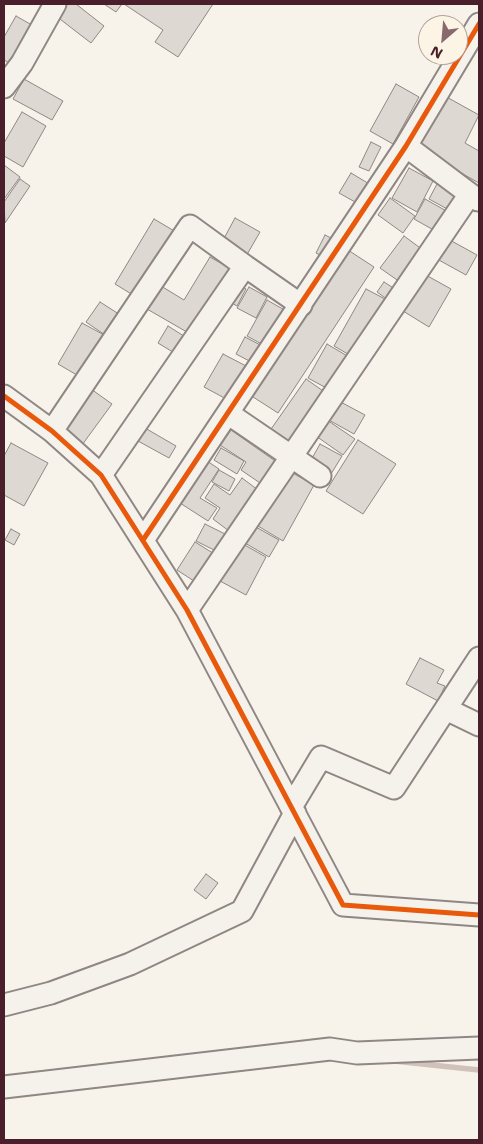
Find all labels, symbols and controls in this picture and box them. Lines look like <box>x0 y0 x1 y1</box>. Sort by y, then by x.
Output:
north arrow <box>418 15 468 65</box>
text: N <box>428 42 446 63</box>

